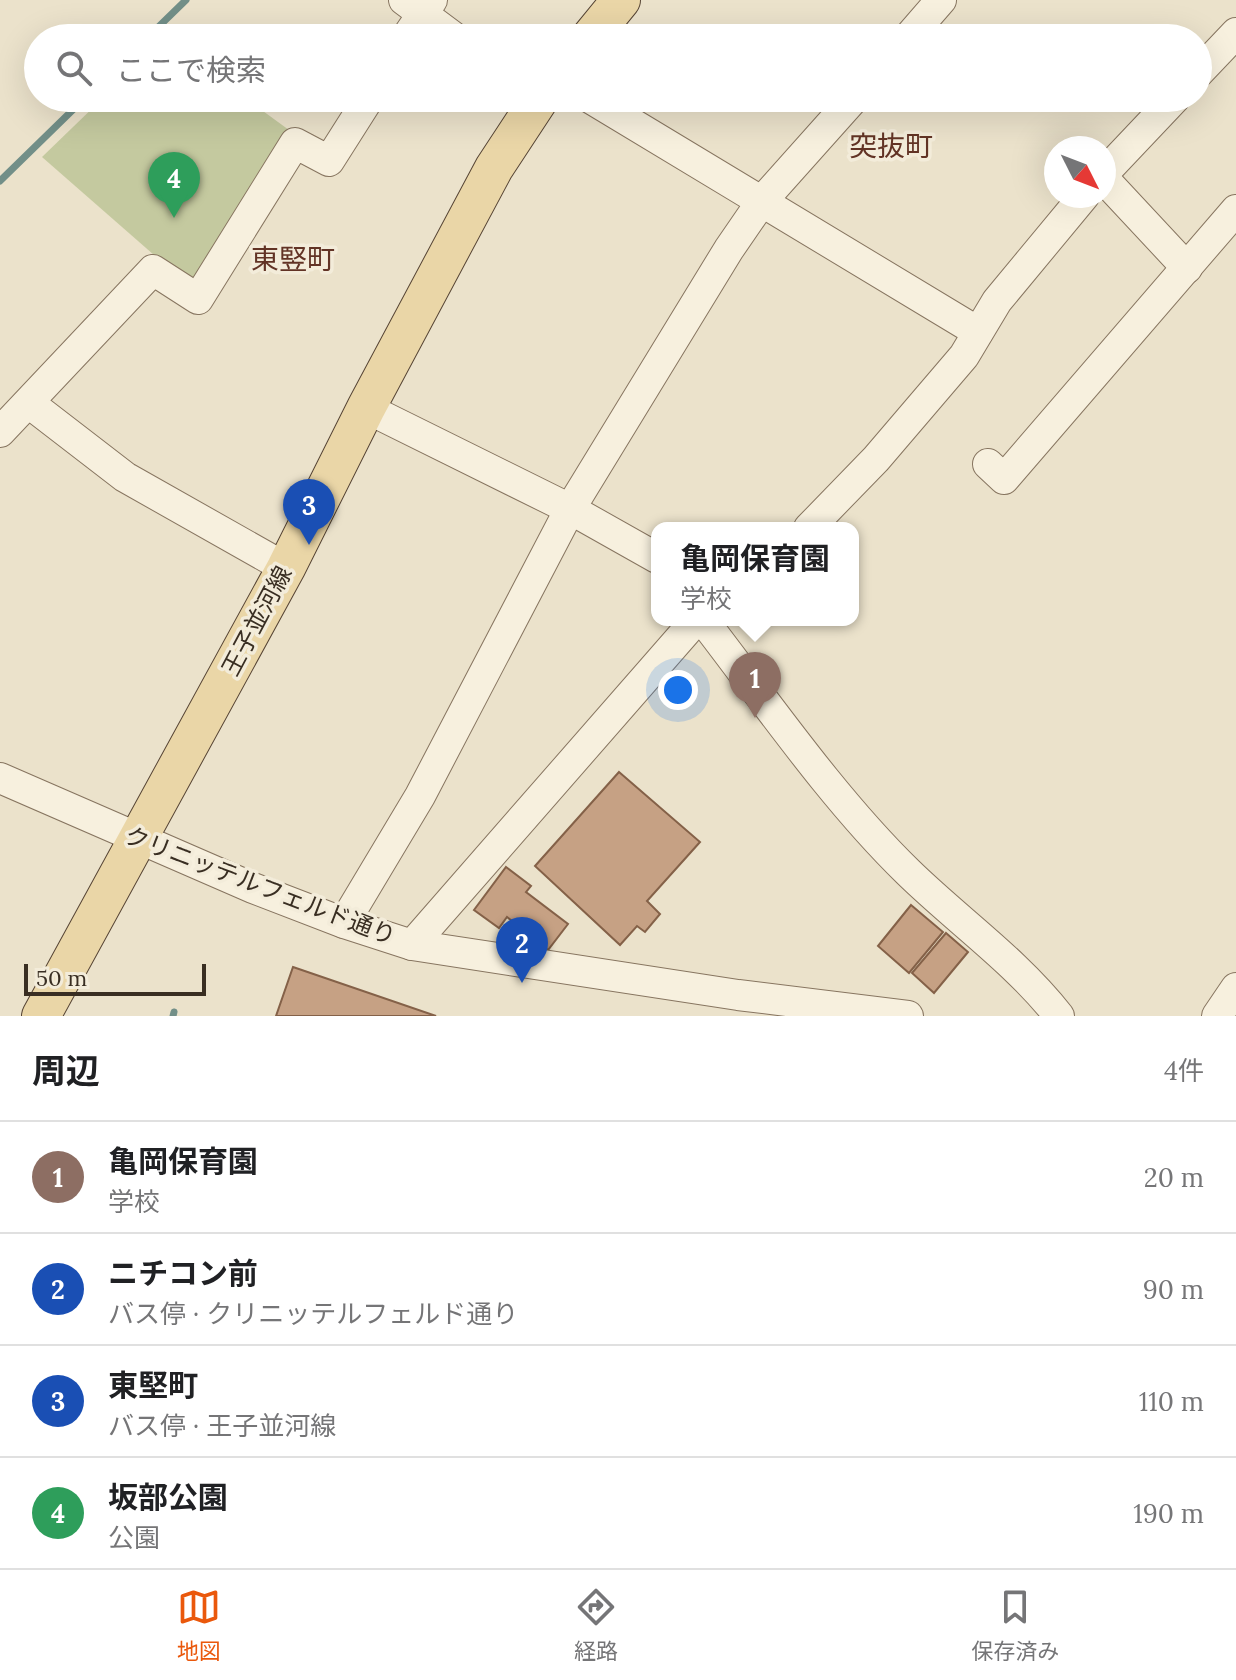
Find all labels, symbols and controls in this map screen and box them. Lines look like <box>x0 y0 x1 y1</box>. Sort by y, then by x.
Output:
search box <box>24 24 1212 112</box>
icon: search <box>52 46 96 90</box>
text: ここで検索 <box>116 51 266 89</box>
district label: 突抜町 <box>849 128 933 164</box>
north arrow <box>1044 136 1116 208</box>
pin: 4 <box>148 152 200 218</box>
district label: 東竪町 <box>251 241 335 277</box>
pin: 3 <box>283 479 335 545</box>
popup <box>651 522 859 626</box>
text: 亀岡保育園 <box>680 539 830 577</box>
street label: 王子並河線 <box>215 561 298 681</box>
text: 学校 <box>680 582 732 615</box>
pin: 1 <box>729 652 781 718</box>
your location <box>658 670 698 710</box>
street label: クリニッテルフェルド通り <box>120 819 400 952</box>
pin: 2 <box>496 917 548 983</box>
scale bar <box>24 960 206 996</box>
text: 50 m <box>36 964 87 992</box>
text: 周辺 <box>32 1049 100 1092</box>
text: 4件 <box>1164 1054 1204 1087</box>
text: 亀岡保育園 <box>108 1142 258 1180</box>
text: 1 <box>53 1161 63 1194</box>
text: 20 m <box>1144 1161 1204 1194</box>
text: 学校 <box>108 1185 160 1218</box>
text: ニチコン前 <box>108 1254 258 1292</box>
text: 2 <box>51 1273 65 1306</box>
text: 90 m <box>1143 1273 1204 1306</box>
text: バス停 · クリニッテルフェルド通り <box>108 1297 518 1330</box>
text: 東堅町 <box>108 1366 198 1404</box>
text: 3 <box>51 1385 65 1418</box>
text: 110 m <box>1139 1385 1204 1418</box>
text: バス停 · 王子並河線 <box>108 1409 336 1442</box>
text: 坂部公園 <box>108 1478 228 1516</box>
text: 4 <box>51 1497 65 1530</box>
text: 190 m <box>1133 1497 1204 1530</box>
text: 公園 <box>108 1521 160 1554</box>
tab: 地図 <box>177 1585 221 1665</box>
tab: 経路 <box>574 1585 618 1665</box>
tab: 保存済み <box>971 1585 1059 1665</box>

